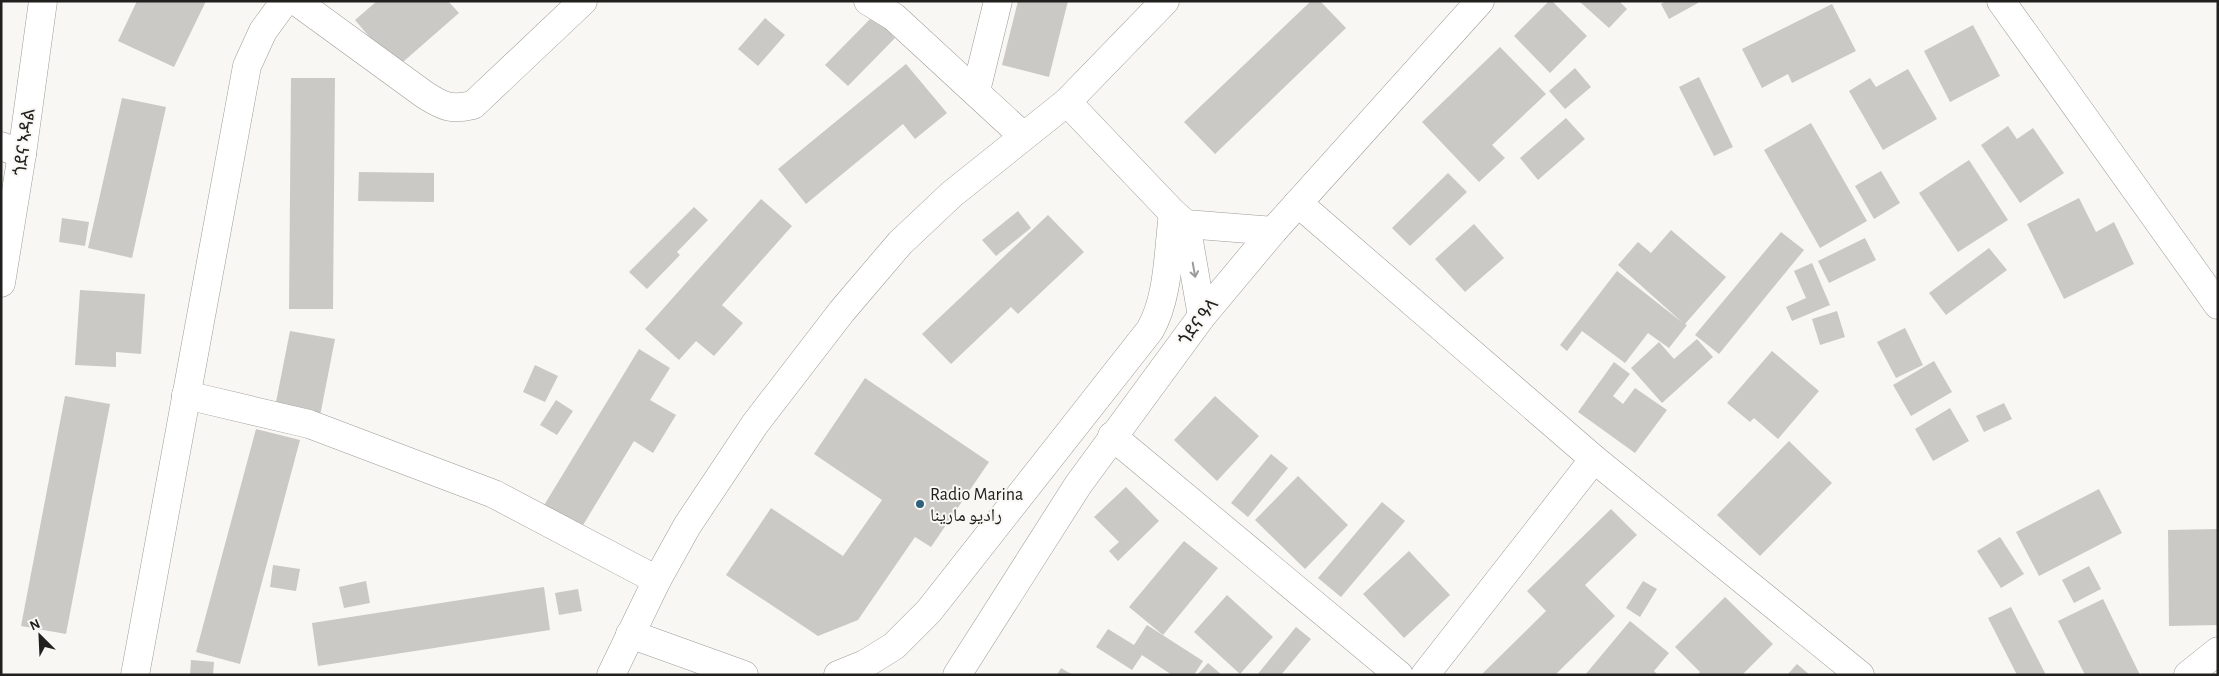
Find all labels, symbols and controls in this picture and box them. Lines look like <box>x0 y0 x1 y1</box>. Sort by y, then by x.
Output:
street label: ጎደና ኣዳል <box>11 107 39 177</box>
one-way arrow <box>1190 261 1200 277</box>
street label: ጎደና ዓላ <box>1175 296 1222 349</box>
place label: Radio Marina راديو مارينا <box>930 486 1023 525</box>
marker: Radio Marina راديو مارينا <box>914 498 926 510</box>
north arrow <box>15 611 65 661</box>
text: N <box>28 617 42 633</box>

